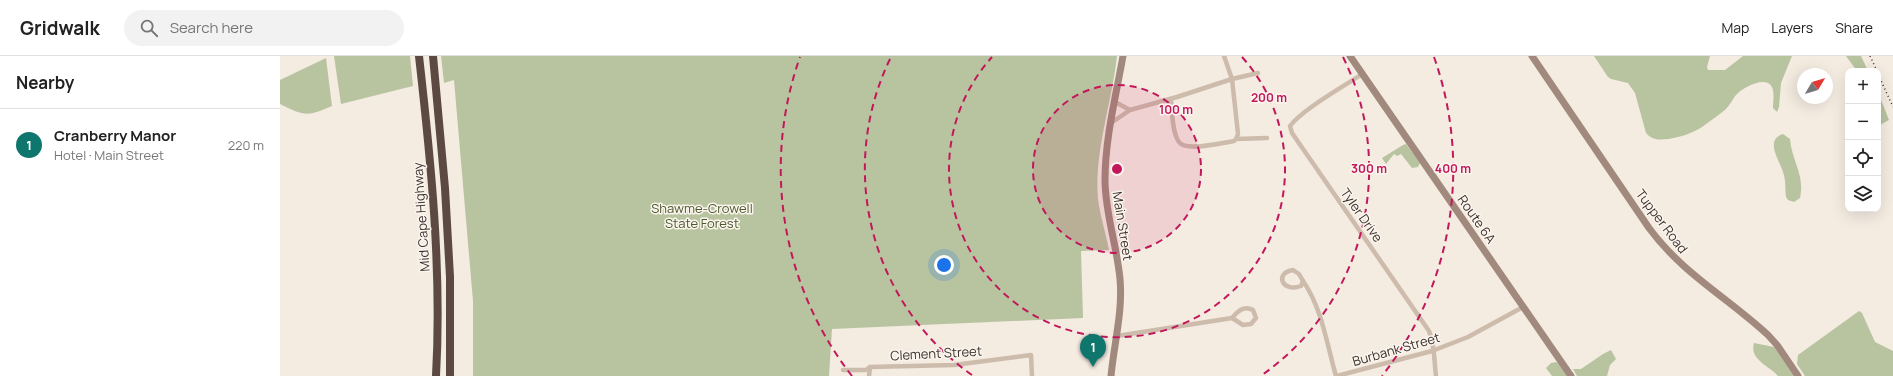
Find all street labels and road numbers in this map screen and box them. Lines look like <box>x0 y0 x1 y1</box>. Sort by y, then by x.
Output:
street label: Mid Cape Highway <box>408 162 434 272</box>
street label: Tyler Drive <box>1337 184 1387 246</box>
street label: Tupper Road <box>1632 185 1692 257</box>
street label: Main Street <box>1109 190 1137 262</box>
street label: Route 6A <box>1454 191 1500 247</box>
street label: Burbank Street <box>1350 328 1442 370</box>
street label: Clement Street <box>890 342 982 364</box>

